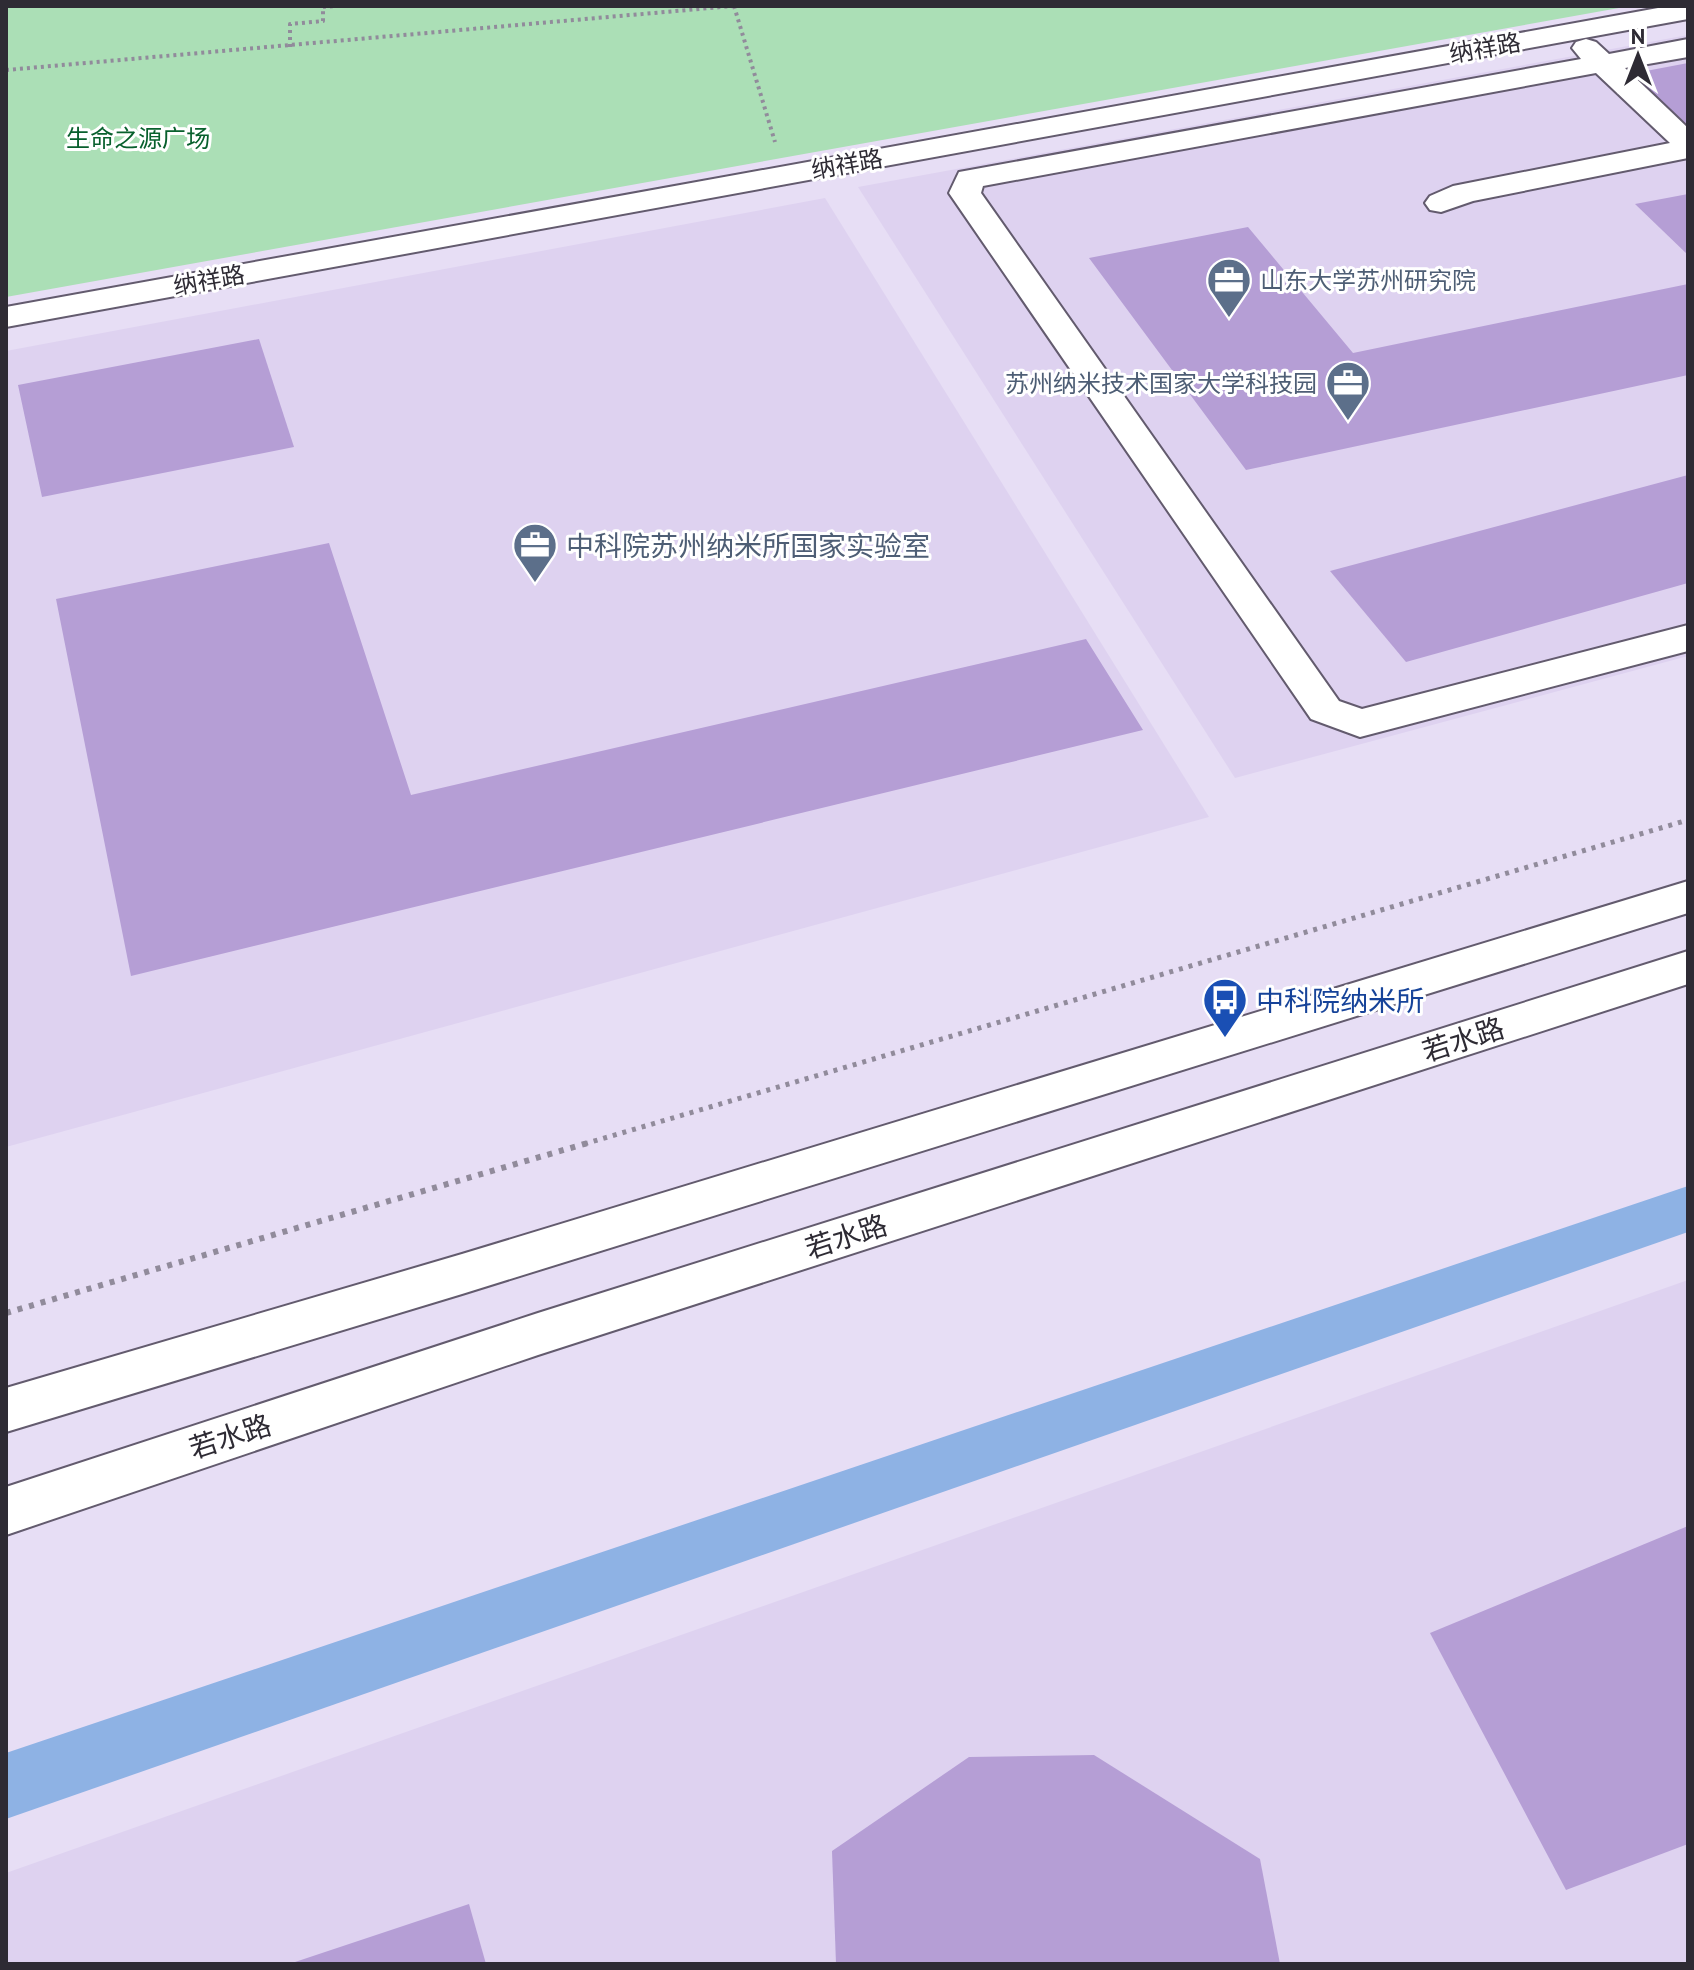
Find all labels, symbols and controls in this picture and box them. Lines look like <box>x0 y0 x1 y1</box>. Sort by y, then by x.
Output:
north arrow <box>1598 16 1678 96</box>
text: N <box>1631 22 1645 50</box>
street label: 纳祥路 <box>1447 26 1523 70</box>
park label: 生命之源广场 <box>66 123 210 154</box>
street label: 纳祥路 <box>809 142 885 186</box>
office icon: 山东大学苏州研究院 <box>1205 256 1253 319</box>
street label: 纳祥路 <box>171 258 247 302</box>
place label: 山东大学苏州研究院 <box>1260 265 1476 296</box>
office icon: 苏州纳米技术国家大学科技园 <box>1324 359 1372 422</box>
place label: 苏州纳米技术国家大学科技园 <box>1005 368 1317 399</box>
office icon: 中科院苏州纳米所国家实验室 <box>511 521 559 584</box>
place label: 中科院苏州纳米所国家实验室 <box>566 527 930 564</box>
bus stop icon: 中科院纳米所 <box>1201 976 1249 1039</box>
place label: 中科院纳米所 <box>1256 982 1424 1019</box>
street label: 若水路 <box>1417 1008 1509 1070</box>
street label: 若水路 <box>800 1205 892 1267</box>
street label: 若水路 <box>184 1405 276 1467</box>

